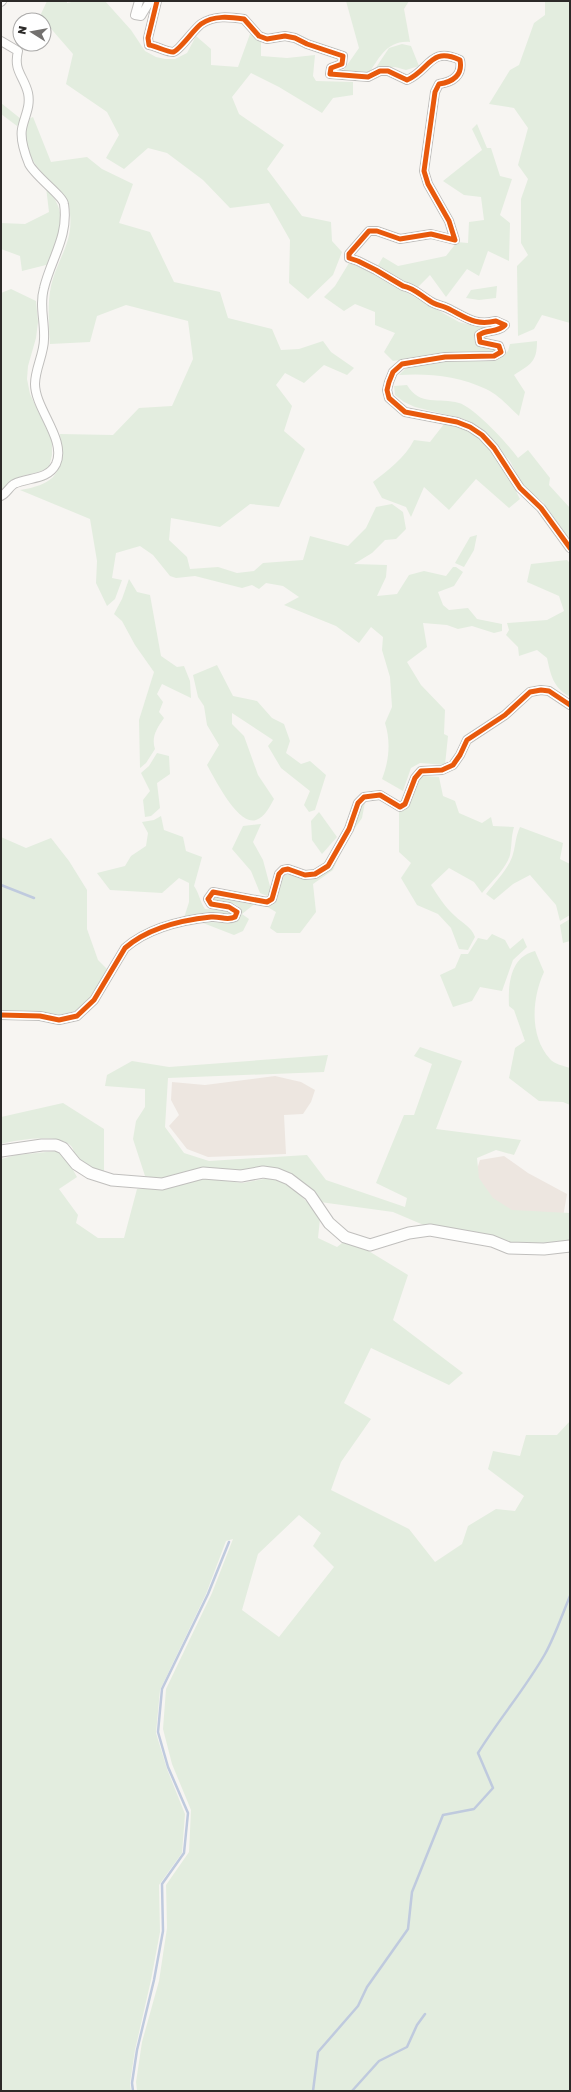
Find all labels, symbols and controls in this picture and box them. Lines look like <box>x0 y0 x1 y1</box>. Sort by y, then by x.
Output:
north arrow <box>12 12 52 52</box>
text: N <box>15 25 29 35</box>

